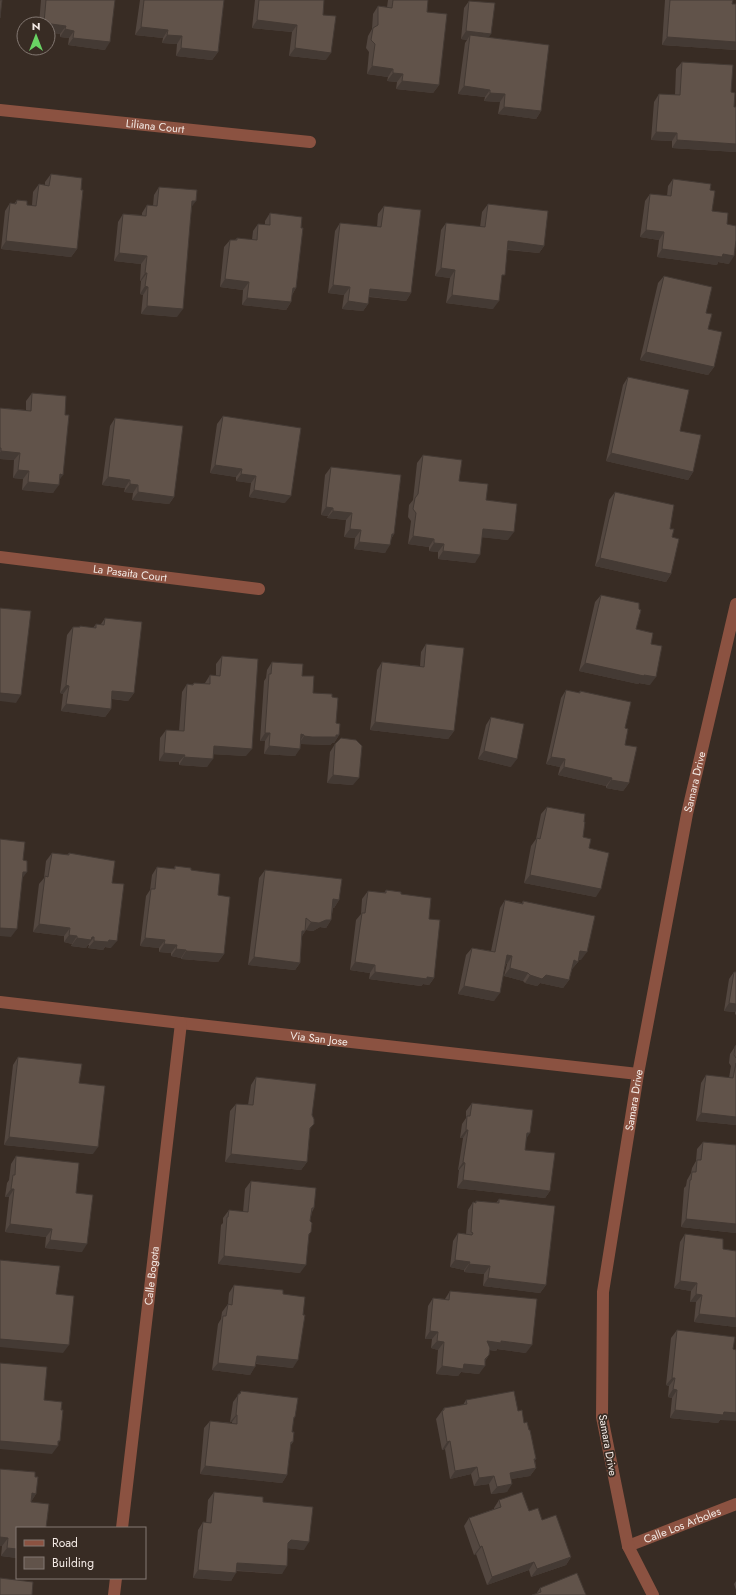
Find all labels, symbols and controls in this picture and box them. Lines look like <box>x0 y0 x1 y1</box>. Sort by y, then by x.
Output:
north arrow <box>16 16 56 56</box>
text: N <box>32 18 40 34</box>
street label: Liliana Court <box>125 115 186 137</box>
street label: La Pasaita Court <box>92 561 168 586</box>
street label: Samara Drive <box>680 749 709 814</box>
street label: Via San Jose <box>289 1027 349 1050</box>
street label: Samara Drive <box>621 1068 647 1132</box>
street label: Calle Bogota <box>140 1245 163 1306</box>
street label: Samara Drive <box>595 1413 621 1477</box>
street label: Calle Los Arboles <box>641 1503 724 1547</box>
legend <box>16 1527 146 1579</box>
text: Road <box>52 1534 78 1552</box>
text: Building <box>52 1554 94 1572</box>

